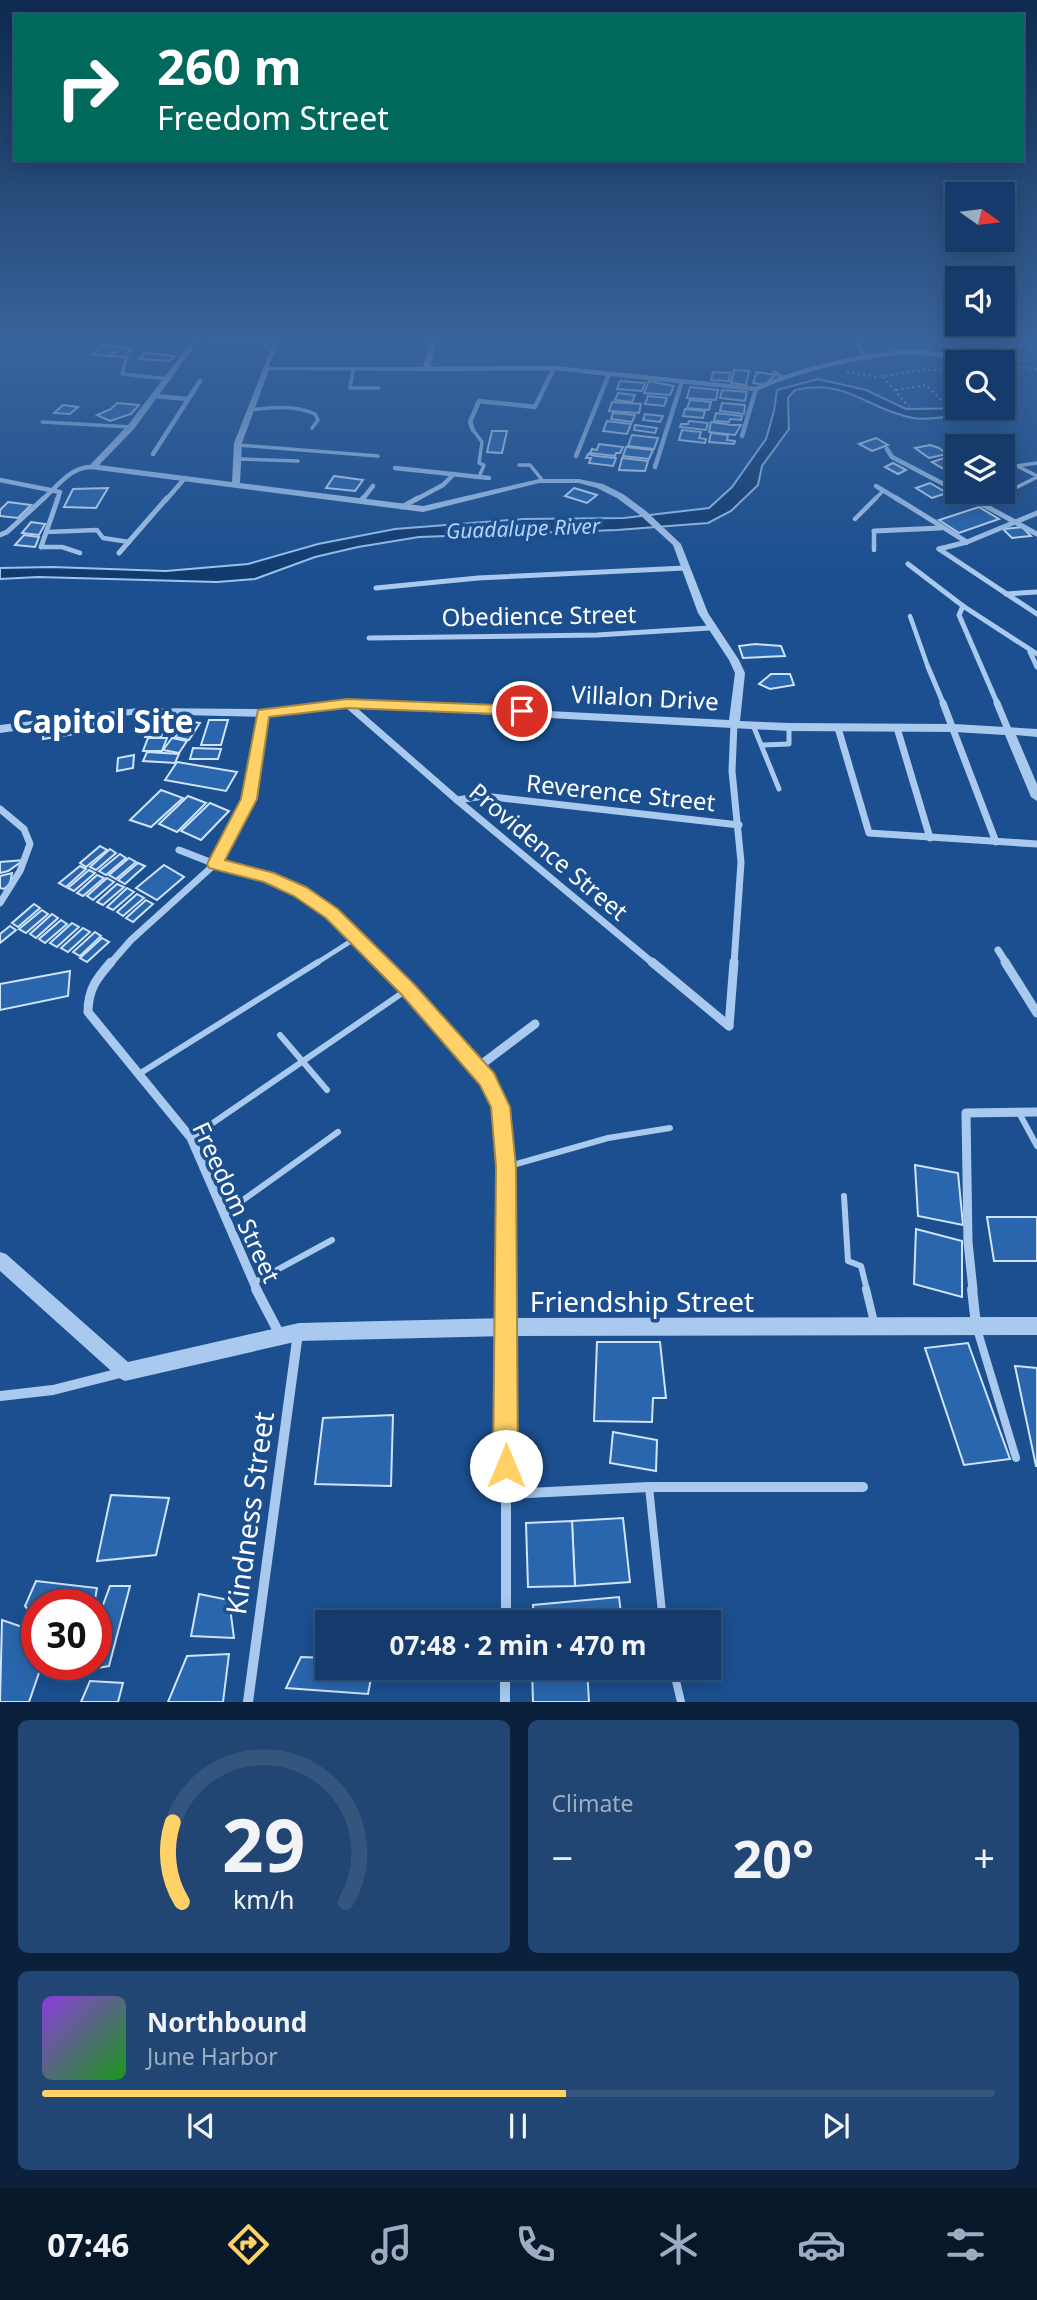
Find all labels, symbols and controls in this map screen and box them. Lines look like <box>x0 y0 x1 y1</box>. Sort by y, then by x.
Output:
text: 260 m <box>157 33 302 99</box>
icon: right <box>42 42 133 133</box>
text: Freedom Street <box>157 96 389 139</box>
north arrow <box>945 182 1015 252</box>
map controls <box>945 182 1015 504</box>
button: sound <box>945 266 1015 336</box>
button: search <box>945 350 1015 420</box>
button: layers <box>945 434 1015 504</box>
water label: Guadalupe River <box>445 511 602 545</box>
street label: Obedience Street <box>441 597 637 633</box>
street label: Villalon Drive <box>570 677 720 717</box>
pin <box>492 681 552 741</box>
icon: arrive <box>503 692 541 730</box>
district label: Capitol Site <box>12 699 194 742</box>
street label: Reverence Street <box>525 766 717 818</box>
street label: Providence Street <box>463 775 636 927</box>
street label: Freedom Street <box>185 1116 289 1288</box>
street label: Friendship Street <box>530 1282 754 1320</box>
street label: Kindness Street <box>216 1409 282 1617</box>
position arrow <box>469 1429 543 1503</box>
speed limit sign: 30 <box>21 1589 112 1680</box>
text: 07:48 · 2 min · 470 m <box>390 1627 646 1663</box>
text: Climate <box>552 1787 634 1819</box>
text: 29 <box>222 1795 305 1894</box>
text: 20° <box>732 1822 814 1893</box>
text: − <box>552 1831 573 1883</box>
text: + <box>973 1831 995 1883</box>
text: km/h <box>233 1882 295 1916</box>
text: Northbound <box>147 2004 307 2040</box>
text: June Harbor <box>147 2040 278 2072</box>
icon: previous <box>182 2107 220 2145</box>
icon: pause <box>499 2107 537 2145</box>
icon: next <box>817 2107 855 2145</box>
icon: directions <box>224 2220 273 2269</box>
icon: music <box>367 2220 416 2269</box>
icon: phone <box>511 2220 560 2269</box>
icon: climate <box>654 2220 703 2269</box>
icon: car <box>797 2220 846 2269</box>
icon: filters <box>941 2220 990 2269</box>
text: 07:46 <box>47 2223 129 2266</box>

